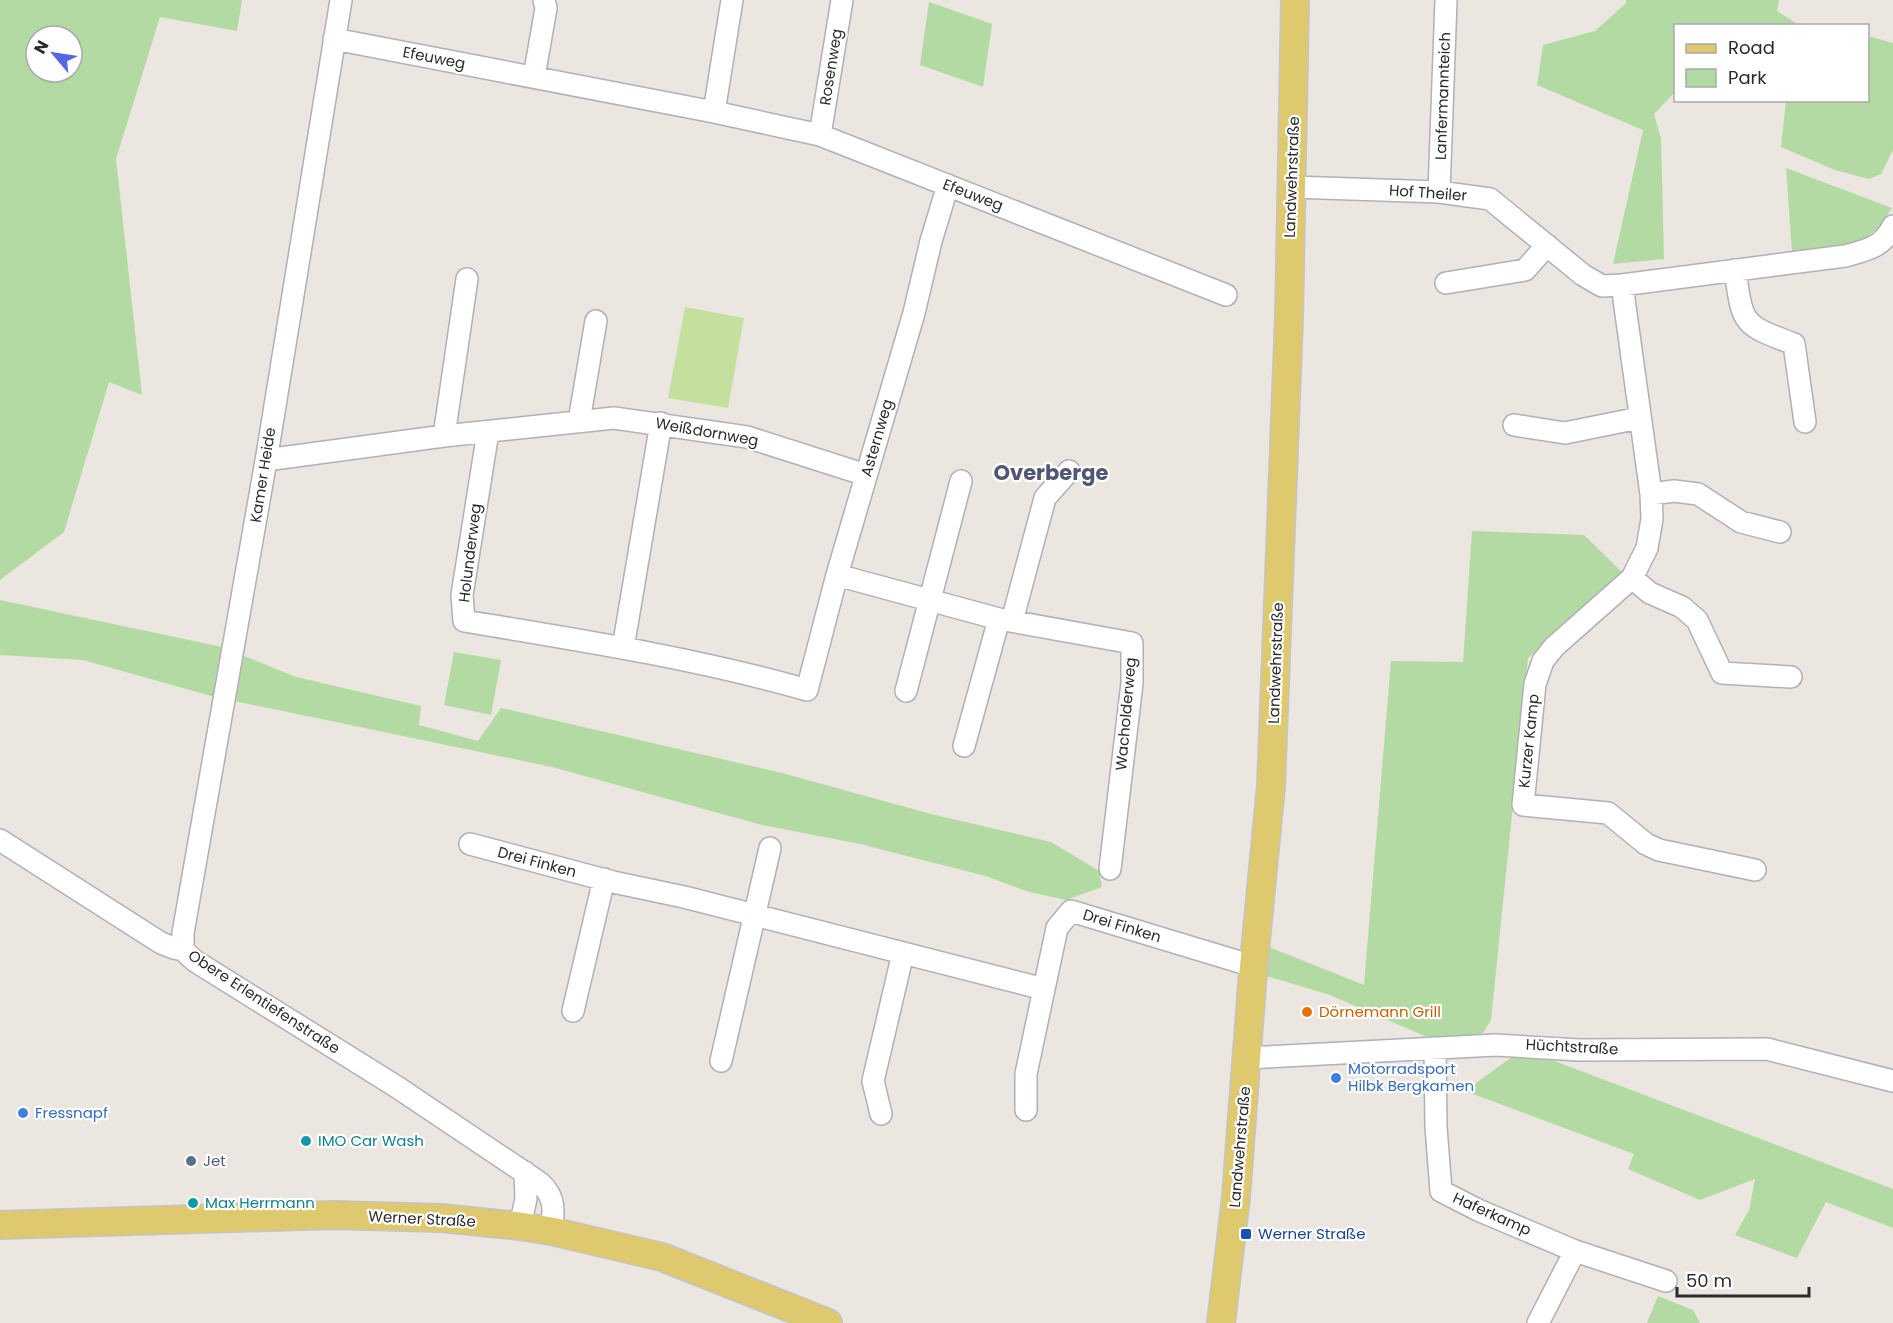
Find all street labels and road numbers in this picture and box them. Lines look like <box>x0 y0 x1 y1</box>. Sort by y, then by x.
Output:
street label: Rosenweg <box>814 27 847 107</box>
street label: Lanfermannteich <box>1430 32 1455 160</box>
street label: Efeuweg <box>401 41 467 74</box>
street label: Landwehrstraße <box>1279 116 1304 238</box>
street label: Efeuweg <box>940 173 1006 216</box>
street label: Hof Theiler <box>1388 179 1468 206</box>
street label: Asternweg <box>855 397 898 479</box>
street label: Weißdornweg <box>654 412 760 451</box>
street label: Kamer Heide <box>245 426 280 524</box>
street label: Holunderweg <box>453 502 486 604</box>
street label: Landwehrstraße <box>1263 602 1288 724</box>
street label: Wacholderweg <box>1110 656 1141 771</box>
street label: Kurzer Kamp <box>1513 693 1544 789</box>
street label: Drei Finken <box>495 841 579 882</box>
street label: Drei Finken <box>1081 904 1164 947</box>
street label: Obere Erlentiefenstraße <box>184 945 344 1059</box>
street label: Hüchtstraße <box>1525 1034 1619 1059</box>
street label: Landwehrstraße <box>1224 1085 1255 1208</box>
street label: Haferkamp <box>1450 1187 1535 1240</box>
street label: Werner Straße <box>368 1205 476 1232</box>

